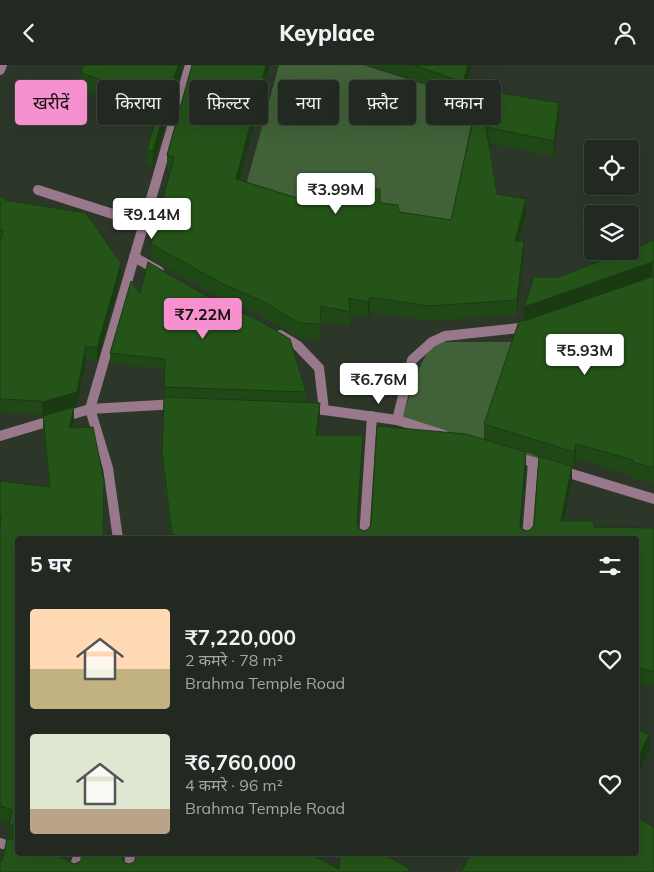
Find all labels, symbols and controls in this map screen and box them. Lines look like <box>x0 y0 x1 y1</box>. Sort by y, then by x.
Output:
icon: back <box>15 19 43 47</box>
text: Keyplace <box>279 19 375 47</box>
icon: person <box>611 19 639 47</box>
chip: खरीदें <box>15 80 87 125</box>
chip: किराया <box>97 80 179 125</box>
chip: फ़िल्टर <box>189 80 268 125</box>
chip: नया <box>278 80 339 125</box>
chip: फ़्लैट <box>349 80 416 125</box>
chip: मकान <box>426 80 501 125</box>
map controls <box>584 140 639 260</box>
button: locate <box>584 140 639 195</box>
pin: ₹3.99M <box>295 173 377 215</box>
text: ₹3.99M <box>308 179 364 199</box>
pin: ₹9.14M <box>111 197 193 240</box>
text: ₹9.14M <box>124 204 180 224</box>
button: layers <box>584 205 639 260</box>
pin: ₹7.22M <box>162 297 244 340</box>
text: ₹7.22M <box>175 304 231 324</box>
pin: ₹5.93M <box>544 333 626 376</box>
text: ₹5.93M <box>557 340 613 360</box>
pin: ₹6.76M <box>338 363 420 405</box>
text: ₹6.76M <box>351 369 407 389</box>
text: 5 घर <box>30 551 71 577</box>
icon: filters <box>596 552 624 580</box>
text: ₹7,220,000 <box>185 624 296 650</box>
icon: home <box>70 629 130 689</box>
icon: heart <box>596 645 624 673</box>
text: 2 कमरे · 78 m² <box>185 650 283 670</box>
text: Brahma Temple Road <box>185 673 345 693</box>
text: ₹6,760,000 <box>185 749 296 775</box>
icon: home <box>70 754 130 814</box>
icon: heart <box>596 770 624 798</box>
text: 4 कमरे · 96 m² <box>185 775 283 795</box>
text: Brahma Temple Road <box>185 798 345 818</box>

